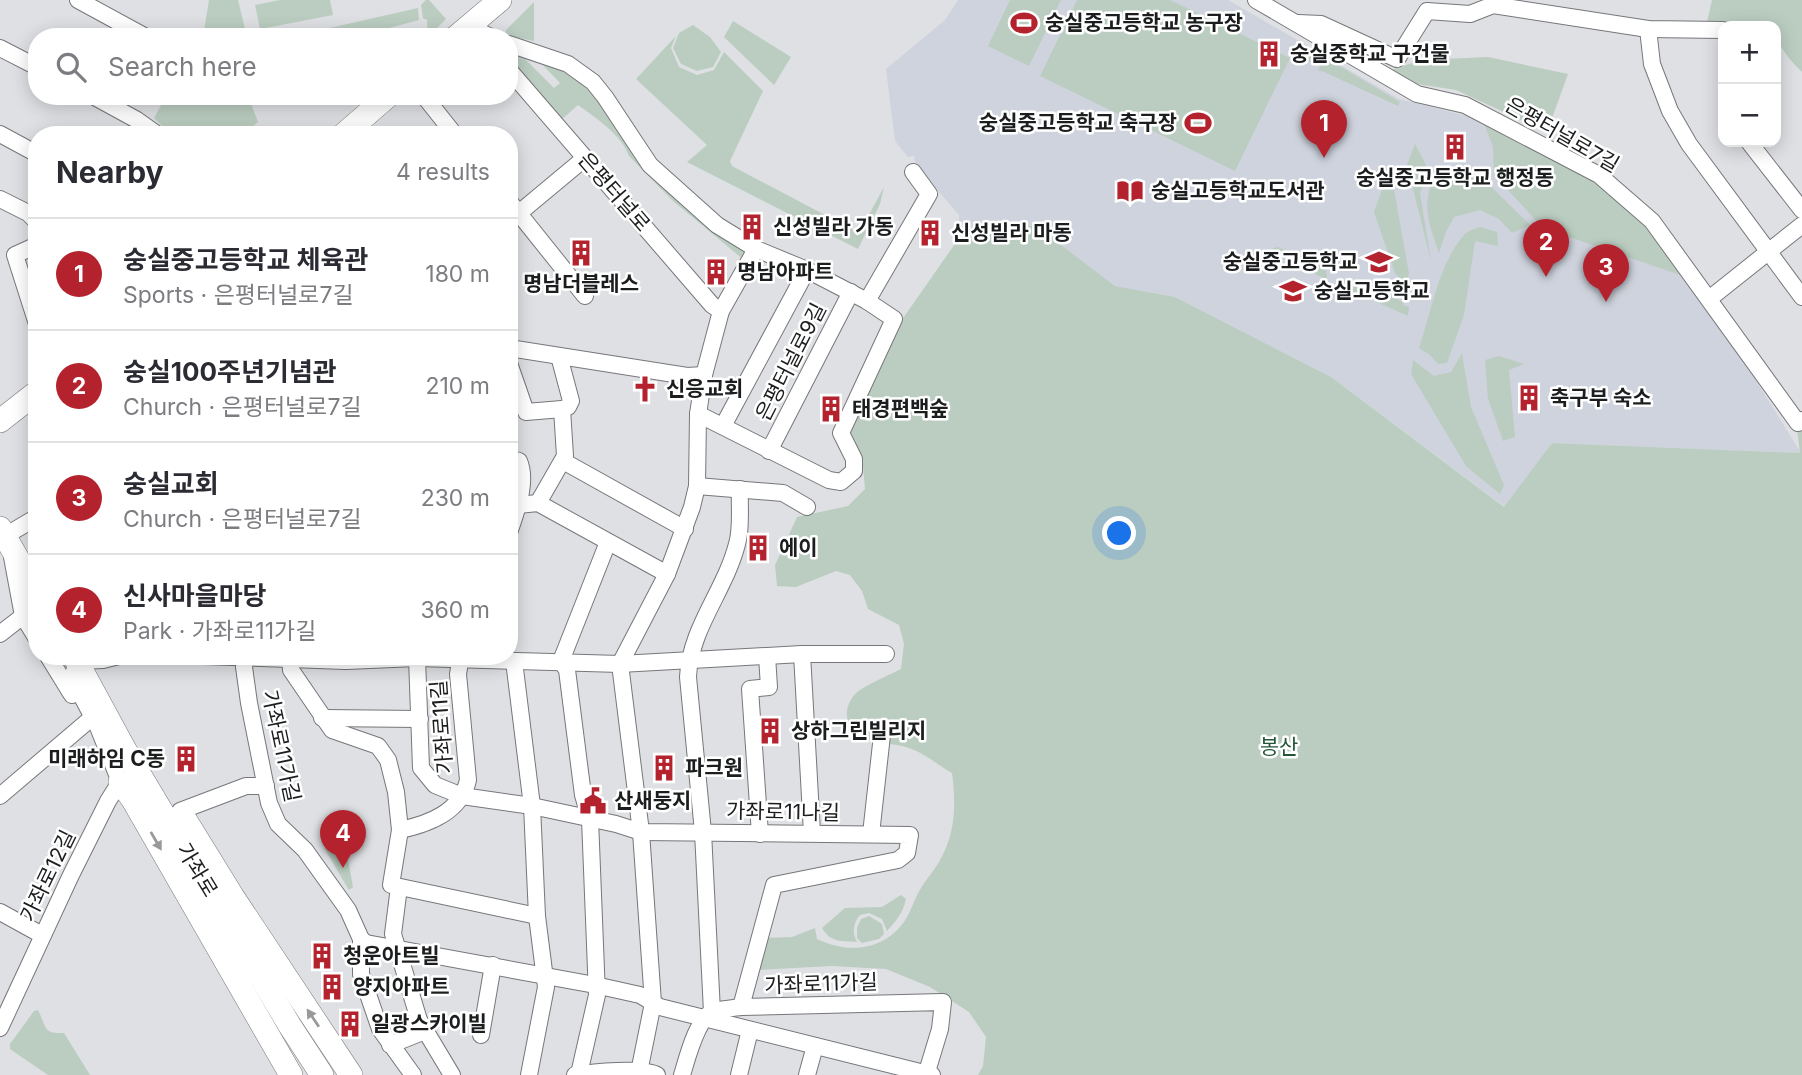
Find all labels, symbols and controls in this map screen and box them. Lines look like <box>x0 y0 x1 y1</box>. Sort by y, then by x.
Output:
sports icon: 숭실중고등학교 농구장 <box>1009 8 1039 38</box>
place label: 숭실중고등학교 농구장 <box>1045 10 1243 35</box>
map controls <box>1718 21 1781 147</box>
button: + <box>1718 21 1781 84</box>
search box <box>28 28 518 105</box>
building icon: 숭실중학교 구건물 <box>1254 39 1284 69</box>
place label: 숭실중학교 구건물 <box>1290 41 1450 66</box>
icon: search <box>52 48 90 86</box>
text: Search here <box>108 51 257 82</box>
button: − <box>1718 84 1781 147</box>
street label: 은평터널로7길 <box>1501 92 1624 177</box>
pin: 1 <box>1301 100 1347 158</box>
sports icon: 숭실중고등학교 축구장 <box>1183 108 1213 138</box>
place label: 숭실중고등학교 축구장 <box>979 110 1177 135</box>
building icon: 숭실중고등학교 행정동 <box>1440 132 1470 162</box>
street label: 은평터널로 <box>573 147 656 236</box>
text: Nearby <box>56 154 164 190</box>
text: 4 results <box>396 158 490 186</box>
place label: 숭실중고등학교 행정동 <box>1356 165 1554 190</box>
library icon: 숭실고등학교도서관 <box>1115 176 1145 206</box>
place label: 숭실고등학교도서관 <box>1151 178 1325 203</box>
building icon: 신성빌라 가동 <box>737 212 767 242</box>
place label: 신성빌라 가동 <box>773 214 894 239</box>
building icon: 신성빌라 마동 <box>915 218 945 248</box>
pin: 2 <box>1523 219 1569 277</box>
place label: 신성빌라 마동 <box>951 220 1072 245</box>
building icon: 명남더블레스 <box>566 238 596 268</box>
text: 숭실중고등학교 체육관 <box>123 244 368 275</box>
pin: 3 <box>1583 244 1629 302</box>
school or university icon: 숭실중고등학교 <box>1364 247 1394 277</box>
place label: 숭실중고등학교 <box>1223 249 1358 274</box>
building icon: 명남아파트 <box>701 257 731 287</box>
place label: 명남아파트 <box>737 259 834 284</box>
text: 1 <box>74 260 84 288</box>
text: 180 m <box>425 260 490 288</box>
place label: 명남더블레스 <box>523 271 639 296</box>
school or university icon: 숭실고등학교 <box>1278 276 1308 306</box>
place label: 숭실고등학교 <box>1314 278 1430 303</box>
text: Sports · 은평터널로7길 <box>123 281 354 309</box>
street label: 은평터널로9길 <box>750 299 831 425</box>
text: 숭실100주년기념관 <box>123 356 337 387</box>
text: 2 <box>72 372 86 400</box>
text: 210 m <box>425 372 490 400</box>
church icon: 신응교회 <box>630 374 660 404</box>
place label: 신응교회 <box>666 376 743 401</box>
building icon: 축구부 숙소 <box>1514 383 1544 413</box>
place label: 축구부 숙소 <box>1550 385 1652 410</box>
text: Church · 은평터널로7길 <box>123 393 362 421</box>
building icon: 태경편백숲 <box>816 394 846 424</box>
place label: 태경편백숲 <box>852 396 949 421</box>
text: 숭실교회 <box>123 468 219 499</box>
text: 3 <box>72 484 86 512</box>
text: 230 m <box>421 484 490 512</box>
text: Church · 은평터널로7길 <box>123 505 362 533</box>
your location <box>1102 516 1136 550</box>
building icon: 에이 <box>743 533 773 563</box>
place label: 에이 <box>779 535 818 560</box>
text: 신사마을마당 <box>123 580 267 611</box>
text: 4 <box>71 596 87 624</box>
text: 360 m <box>420 596 490 624</box>
text: Park · 가좌로11가길 <box>123 617 316 645</box>
street label: 가좌로11길 <box>426 679 457 775</box>
street label: 가좌로11가길 <box>257 688 306 804</box>
building icon: 상하그린빌리지 <box>755 716 785 746</box>
place label: 상하그린빌리지 <box>791 718 926 743</box>
park label: 봉산 <box>1260 734 1298 759</box>
building icon: 미래하임 C동 <box>171 744 201 774</box>
place label: 미래하임 C동 <box>48 746 165 771</box>
building icon: 파크원 <box>649 753 679 783</box>
place label: 파크원 <box>685 755 743 780</box>
public building icon: 산새둥지 <box>578 786 608 816</box>
place label: 산새둥지 <box>614 788 691 813</box>
street label: 가좌로11나길 <box>726 798 840 825</box>
pin: 4 <box>320 810 366 868</box>
street label: 가좌로12길 <box>15 826 80 926</box>
one-way arrow <box>150 831 162 850</box>
street label: 가좌로 <box>172 838 223 901</box>
building icon: 청운아트빌 <box>307 941 337 971</box>
place label: 청운아트빌 <box>343 943 440 968</box>
street label: 가좌로11가길 <box>764 969 878 998</box>
building icon: 양지아파트 <box>317 972 347 1002</box>
place label: 양지아파트 <box>353 974 450 999</box>
one-way arrow <box>307 1008 320 1028</box>
building icon: 일광스카이빌 <box>335 1009 365 1039</box>
place label: 일광스카이빌 <box>371 1011 487 1036</box>

